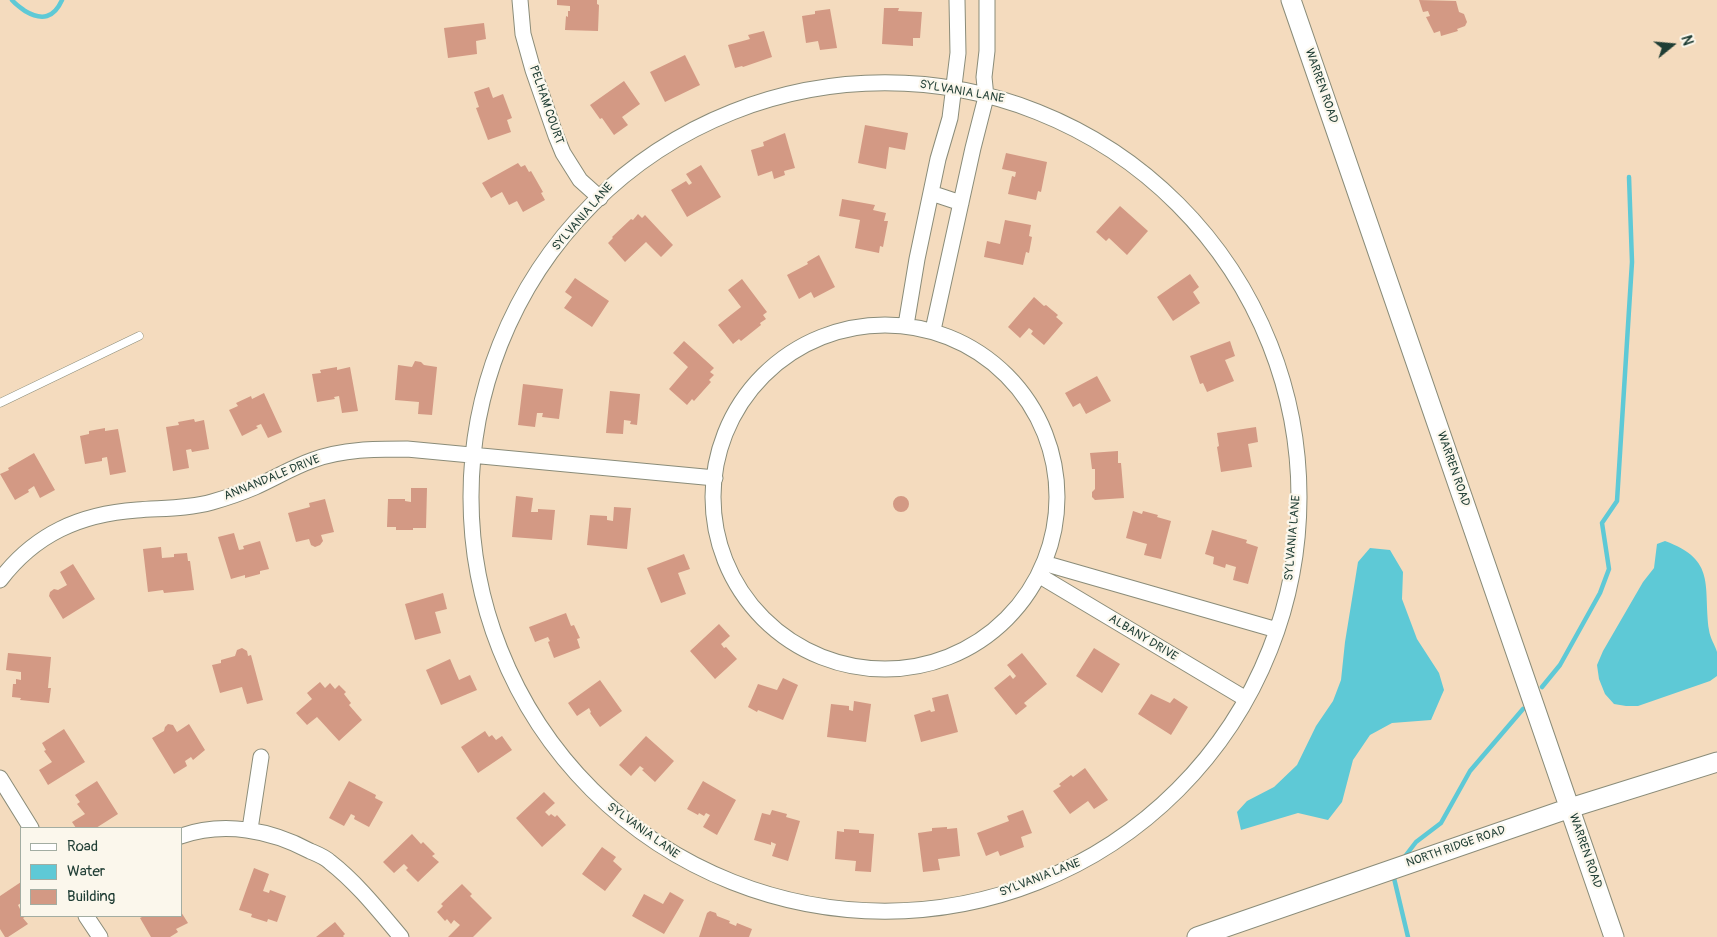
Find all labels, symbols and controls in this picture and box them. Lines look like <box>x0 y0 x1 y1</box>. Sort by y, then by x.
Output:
north arrow <box>1647 20 1697 70</box>
text: N <box>1677 33 1696 47</box>
street label: WARREN ROAD <box>1301 47 1341 125</box>
street label: PELHAM COURT <box>526 64 566 146</box>
street label: SYLVANIA LANE <box>919 77 1005 107</box>
street label: SYLVANIA LANE <box>549 180 617 254</box>
street label: WARREN ROAD <box>1433 430 1473 508</box>
street label: ANNANDALE DRIVE <box>222 452 322 504</box>
street label: SYLVANIA LANE <box>1282 495 1304 581</box>
street label: ALBANY DRIVE <box>1106 612 1180 664</box>
street label: SYLVANIA LANE <box>604 800 682 862</box>
street label: WARREN ROAD <box>1565 812 1605 890</box>
street label: NORTH RIDGE ROAD <box>1404 823 1508 871</box>
legend <box>20 827 182 917</box>
text: Road <box>67 837 98 856</box>
street label: SYLVANIA LANE <box>997 856 1083 900</box>
text: Water <box>67 862 105 881</box>
text: Building <box>67 887 115 906</box>

